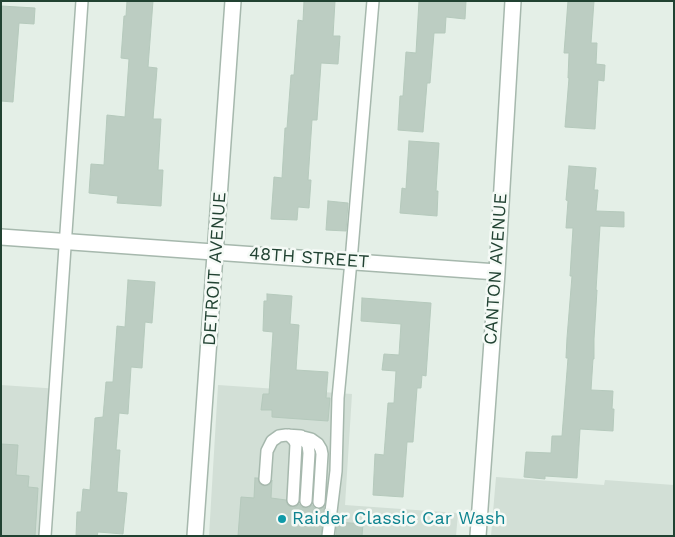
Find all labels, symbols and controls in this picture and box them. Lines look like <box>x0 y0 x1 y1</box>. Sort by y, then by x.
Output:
street label: DETROIT AVENUE <box>199 191 231 347</box>
street label: CANTON AVENUE <box>480 192 512 346</box>
street label: 48TH STREET <box>248 243 370 273</box>
place label: Raider Classic Car Wash <box>292 508 506 530</box>
marker: Raider Classic Car Wash <box>276 513 288 525</box>

